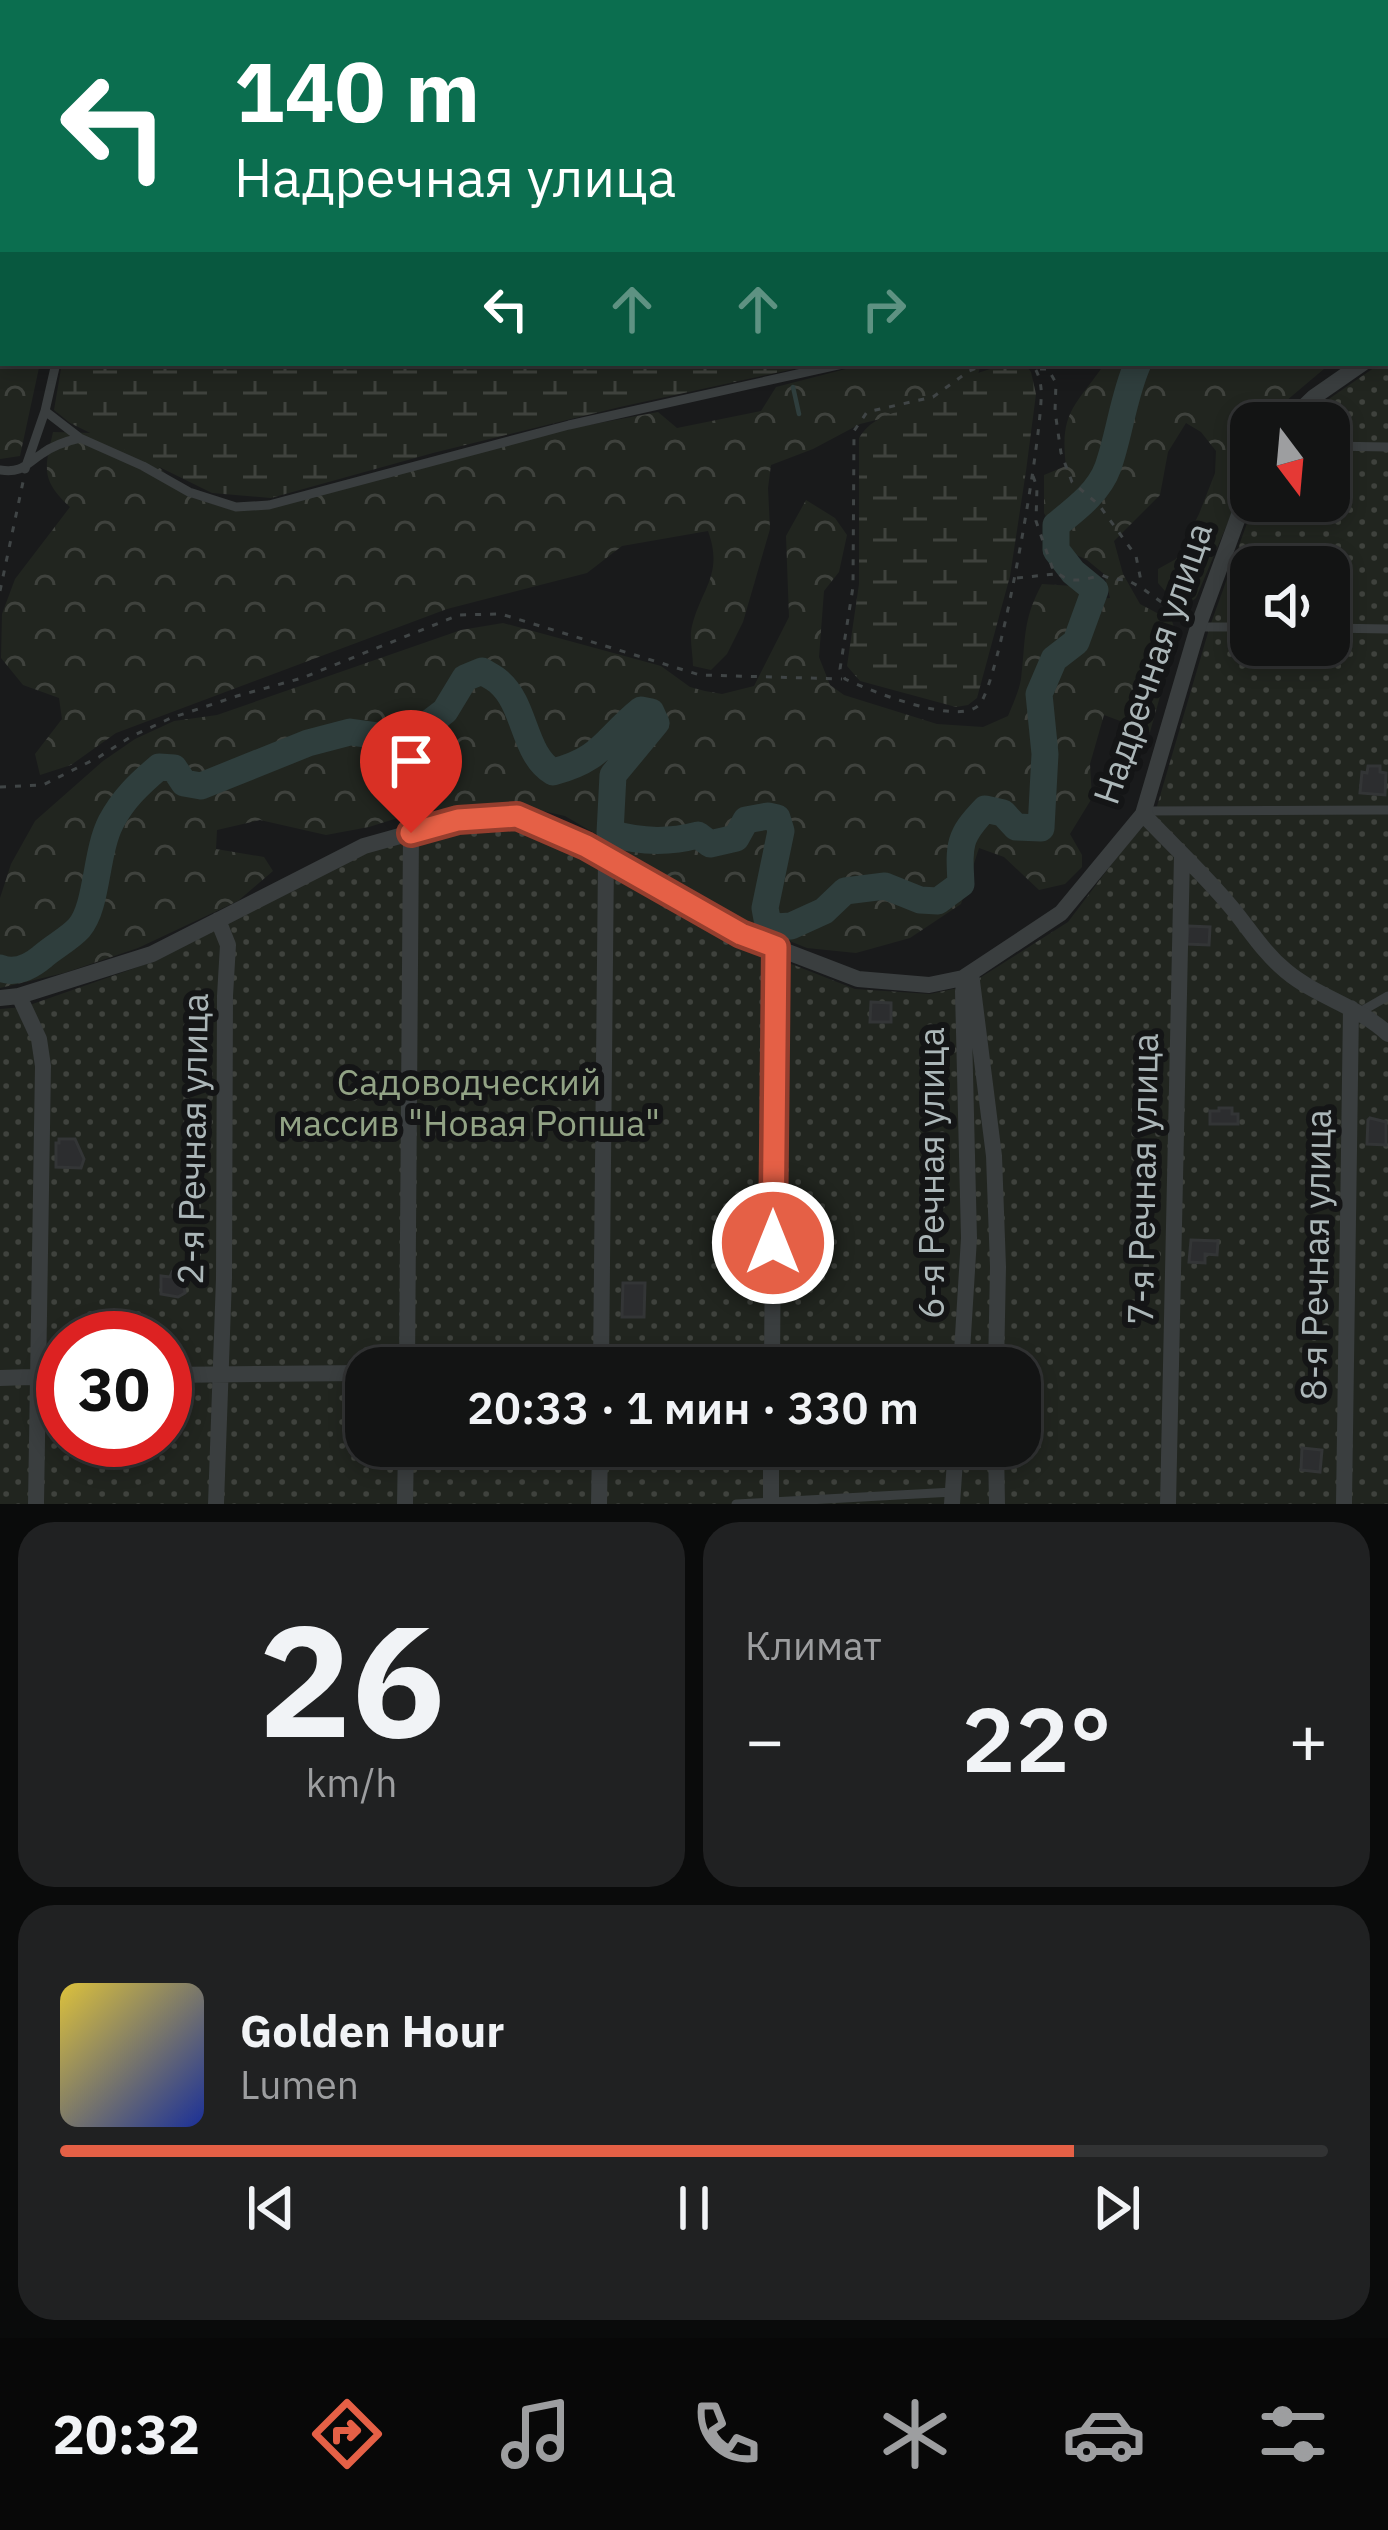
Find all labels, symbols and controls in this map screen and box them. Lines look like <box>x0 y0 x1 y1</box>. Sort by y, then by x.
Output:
text: 140 m <box>234 36 480 145</box>
icon: left <box>36 48 192 204</box>
text: Надречная улица <box>234 142 676 212</box>
icon: left <box>473 276 539 342</box>
icon: ahead <box>599 276 665 342</box>
icon: ahead <box>725 276 791 342</box>
icon: right <box>851 276 917 342</box>
north arrow <box>1230 402 1350 522</box>
map controls <box>1230 402 1350 666</box>
street label: Надречная улица <box>1082 516 1222 810</box>
button: sound <box>1230 546 1350 666</box>
pin <box>360 710 462 833</box>
icon: arrive <box>378 728 444 794</box>
street label: 2-я Речная улица <box>166 993 218 1285</box>
street label: 6-я Речная улица <box>907 1027 954 1319</box>
street label: 7-я Речная улица <box>1116 1033 1168 1325</box>
park label: Садоводческий массив "Новая Ропша" <box>278 1058 660 1146</box>
street label: 8-я Речная улица <box>1289 1109 1341 1401</box>
position arrow <box>710 1180 836 1306</box>
speed limit sign: 30 <box>36 1311 192 1467</box>
text: 20:33 · 1 мин · 330 m <box>467 1378 919 1436</box>
text: 26 <box>258 1577 445 1780</box>
text: Климат <box>745 1620 882 1671</box>
text: 22° <box>961 1680 1112 1797</box>
text: − <box>745 1696 785 1782</box>
text: + <box>1288 1696 1328 1782</box>
text: km/h <box>306 1757 397 1808</box>
text: Golden Hour <box>240 2001 504 2059</box>
text: Lumen <box>240 2059 359 2110</box>
icon: previous <box>238 2175 304 2241</box>
icon: pause <box>661 2175 727 2241</box>
icon: next <box>1084 2175 1150 2241</box>
icon: directions <box>305 2392 389 2476</box>
icon: music <box>494 2392 578 2476</box>
icon: phone <box>684 2392 768 2476</box>
icon: climate <box>873 2392 957 2476</box>
icon: car <box>1062 2392 1146 2476</box>
icon: filters <box>1251 2392 1335 2476</box>
text: 20:32 <box>53 2399 200 2469</box>

